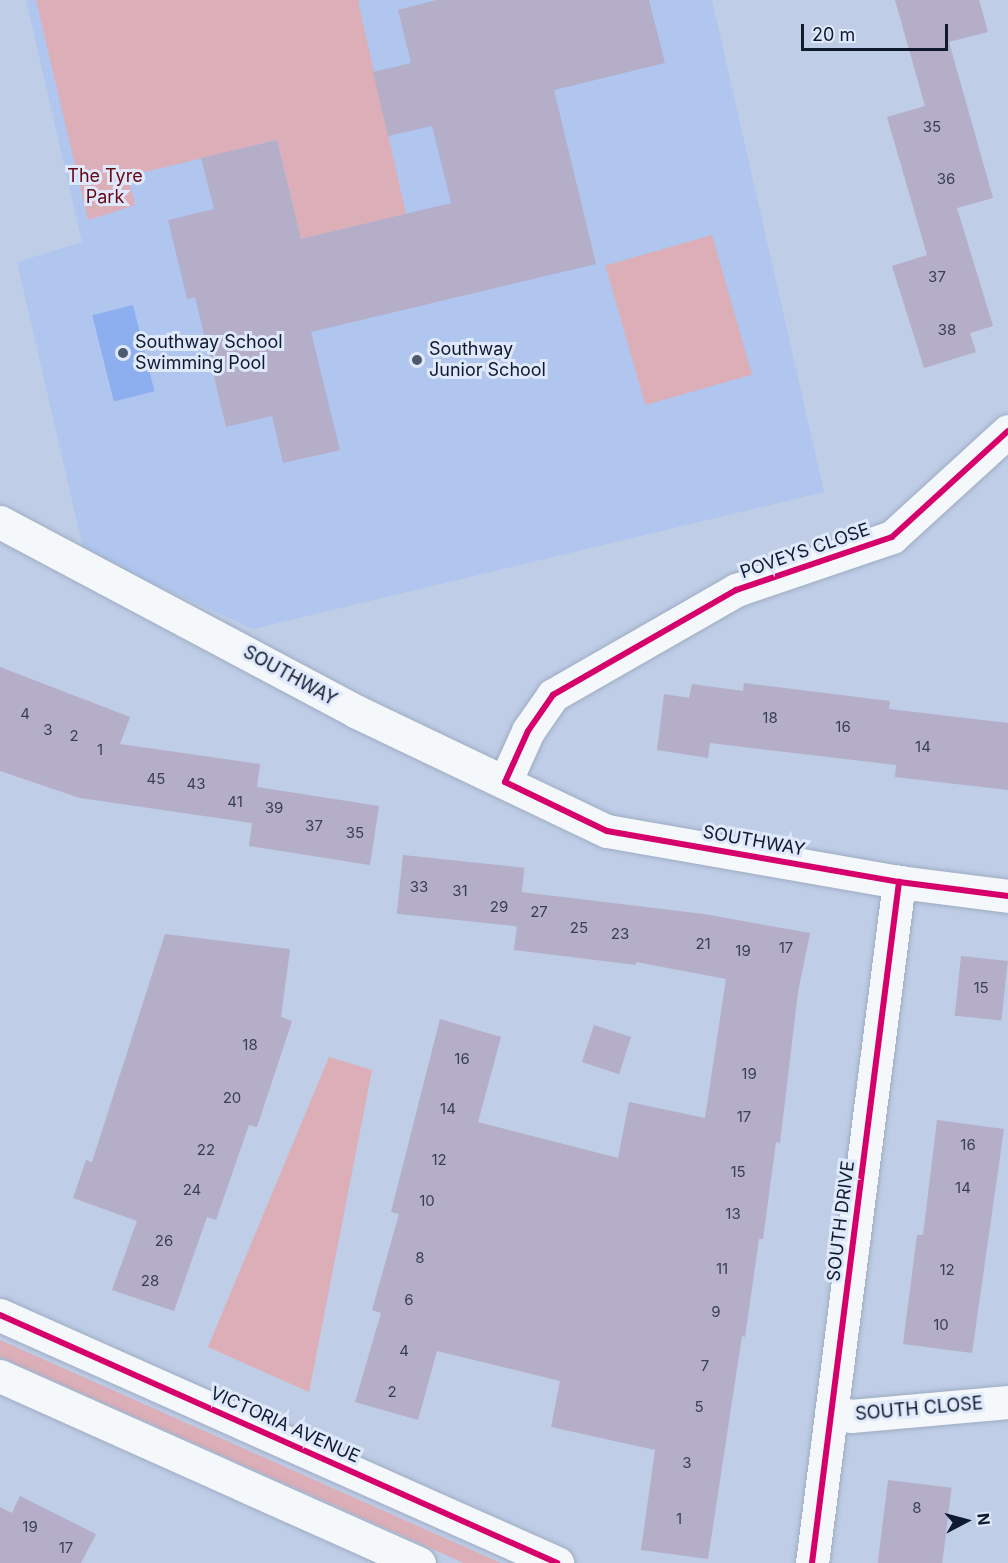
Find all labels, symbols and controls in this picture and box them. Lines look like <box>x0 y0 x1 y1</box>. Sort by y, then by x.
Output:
scale bar <box>804 12 951 50</box>
text: 20 m <box>812 24 855 45</box>
house number: 35 <box>923 118 941 136</box>
park label: The Tyre Park <box>67 166 143 208</box>
house number: 36 <box>937 170 955 188</box>
house number: 37 <box>928 268 946 286</box>
house number: 38 <box>938 321 956 339</box>
place label: Southway School Swimming Pool <box>135 332 283 374</box>
place label: Southway Junior School <box>429 339 546 382</box>
marker: Southway School Swimming Pool <box>116 346 130 360</box>
marker: Southway Junior School <box>410 353 424 367</box>
street label: POVEYS CLOSE <box>737 519 873 583</box>
street label: SOUTHWAY <box>239 641 341 711</box>
house number: 4 <box>20 705 30 723</box>
house number: 18 <box>762 709 778 727</box>
house number: 16 <box>835 718 851 736</box>
house number: 3 <box>43 721 53 739</box>
house number: 2 <box>69 727 79 745</box>
house number: 14 <box>915 738 931 756</box>
house number: 1 <box>97 741 103 759</box>
house number: 45 <box>147 770 165 788</box>
house number: 43 <box>187 775 205 793</box>
house number: 41 <box>227 793 243 811</box>
house number: 39 <box>265 799 283 817</box>
house number: 37 <box>305 817 323 835</box>
street label: SOUTHWAY <box>701 821 807 861</box>
house number: 35 <box>346 824 364 842</box>
house number: 33 <box>410 878 428 896</box>
house number: 31 <box>452 882 468 900</box>
house number: 29 <box>490 898 508 916</box>
house number: 27 <box>530 903 548 921</box>
house number: 25 <box>570 919 588 937</box>
house number: 23 <box>611 925 629 943</box>
house number: 21 <box>695 935 711 953</box>
house number: 17 <box>779 939 793 957</box>
house number: 19 <box>735 942 751 960</box>
house number: 15 <box>973 979 989 997</box>
house number: 18 <box>242 1036 258 1054</box>
house number: 16 <box>454 1050 470 1068</box>
house number: 19 <box>741 1065 757 1083</box>
house number: 20 <box>223 1089 241 1107</box>
house number: 14 <box>440 1100 456 1118</box>
house number: 17 <box>737 1108 751 1126</box>
house number: 16 <box>960 1136 976 1154</box>
house number: 22 <box>197 1141 215 1159</box>
house number: 12 <box>431 1151 447 1169</box>
street label: SOUTH DRIVE <box>823 1159 859 1283</box>
house number: 15 <box>730 1163 746 1181</box>
house number: 14 <box>955 1179 971 1197</box>
house number: 24 <box>183 1181 201 1199</box>
house number: 10 <box>419 1192 435 1210</box>
house number: 13 <box>725 1205 741 1223</box>
house number: 26 <box>155 1232 173 1250</box>
house number: 8 <box>415 1249 425 1267</box>
house number: 11 <box>716 1260 728 1278</box>
house number: 12 <box>939 1261 955 1279</box>
house number: 28 <box>141 1272 159 1290</box>
house number: 6 <box>404 1291 414 1309</box>
house number: 9 <box>711 1303 721 1321</box>
house number: 10 <box>933 1316 949 1334</box>
house number: 4 <box>399 1342 409 1360</box>
house number: 7 <box>701 1357 709 1375</box>
street label: VICTORIA AVENUE <box>207 1382 363 1468</box>
house number: 2 <box>387 1383 397 1401</box>
street label: SOUTH CLOSE <box>854 1393 984 1425</box>
house number: 5 <box>694 1398 704 1416</box>
house number: 3 <box>682 1454 692 1472</box>
north arrow <box>936 1491 996 1551</box>
house number: 8 <box>912 1499 922 1517</box>
house number: 1 <box>676 1510 682 1528</box>
text: N <box>973 1512 994 1526</box>
house number: 19 <box>22 1518 38 1536</box>
house number: 17 <box>59 1539 73 1557</box>

